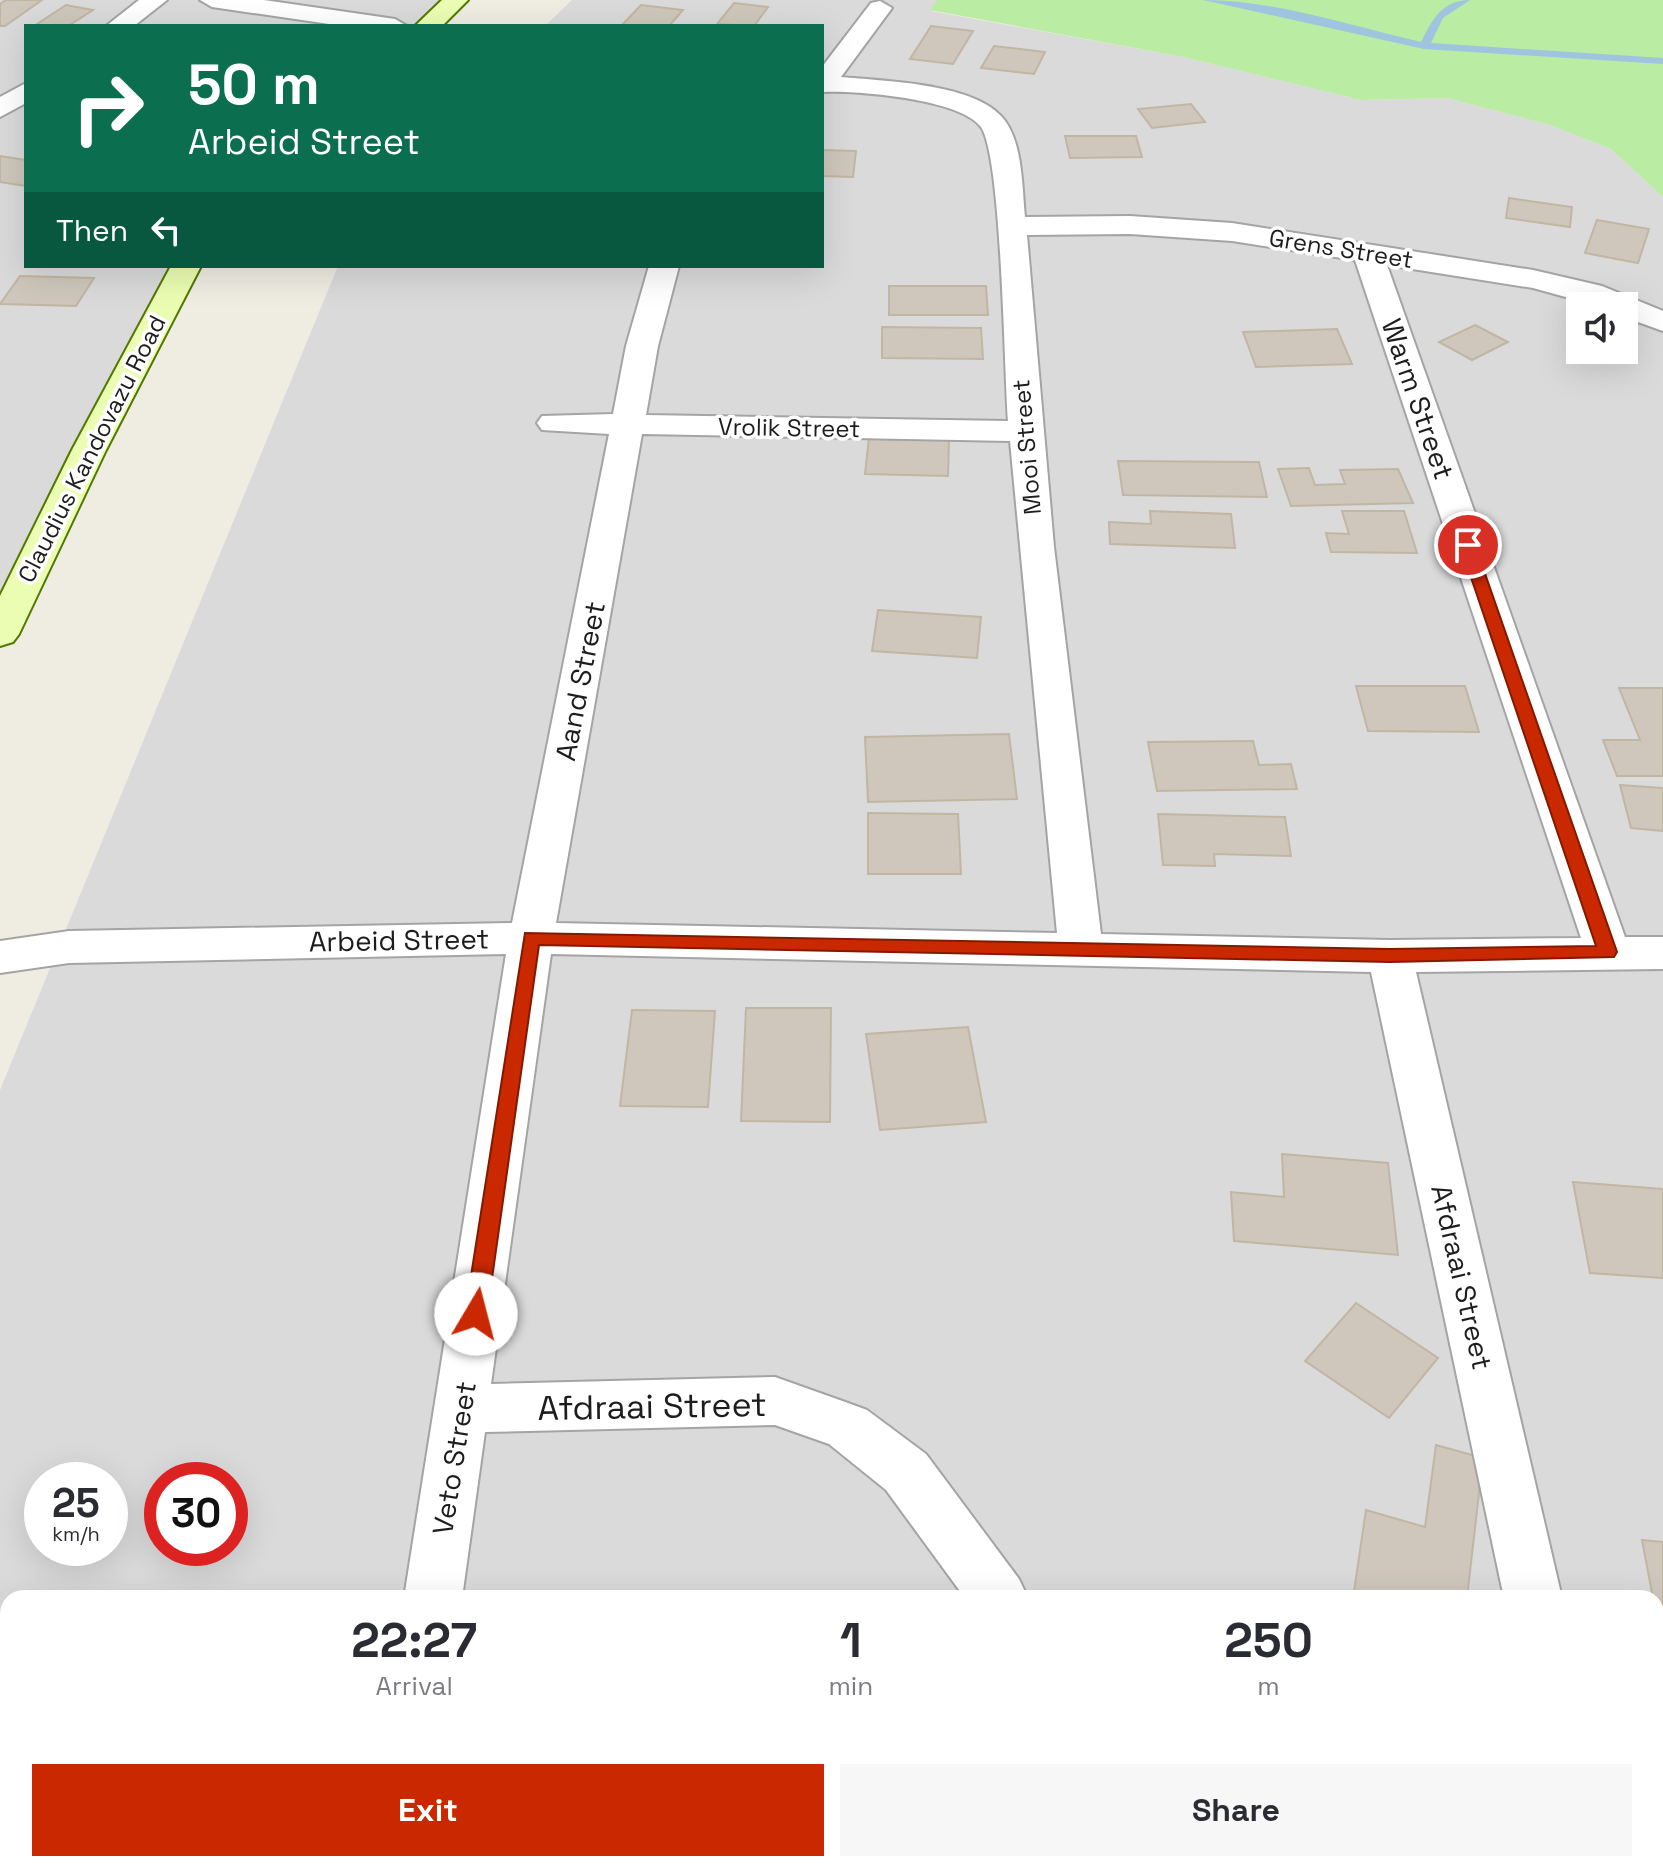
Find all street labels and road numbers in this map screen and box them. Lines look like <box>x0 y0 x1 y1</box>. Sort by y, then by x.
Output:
street label: Grens Street <box>1267 222 1415 275</box>
street label: Claudius Kandovazu Road <box>11 310 173 588</box>
street label: Warm Street <box>1374 314 1462 484</box>
street label: Mooi Street <box>1005 378 1048 516</box>
street label: Vrolik Street <box>718 411 860 444</box>
street label: Aand Street <box>547 598 613 764</box>
street label: Arbeid Street <box>308 920 490 960</box>
street label: Afdraai Street <box>1423 1181 1501 1373</box>
street label: Veto Street <box>424 1379 484 1537</box>
street label: Afdraai Street <box>537 1383 767 1430</box>

